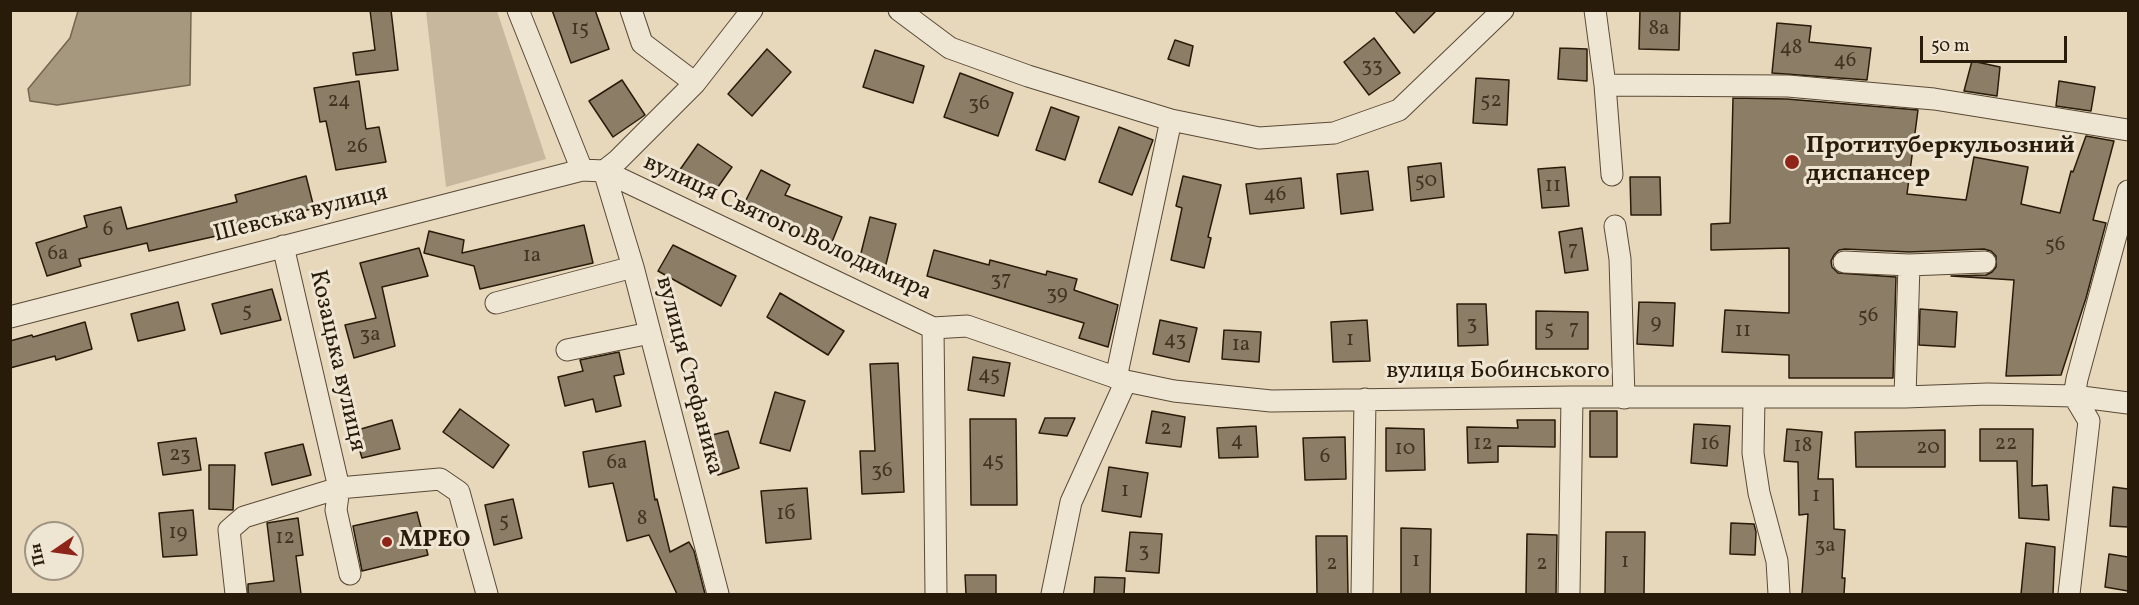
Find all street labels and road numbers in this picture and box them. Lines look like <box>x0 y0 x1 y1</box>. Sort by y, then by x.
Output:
street label: вулиця Святого Володимира <box>638 149 936 309</box>
street label: Шевська вулиця <box>211 179 391 251</box>
street label: Козацька вулиця <box>301 268 371 454</box>
street label: вулиця Стефаника <box>648 274 728 478</box>
street label: вулиця Бобинського <box>1386 359 1610 387</box>

